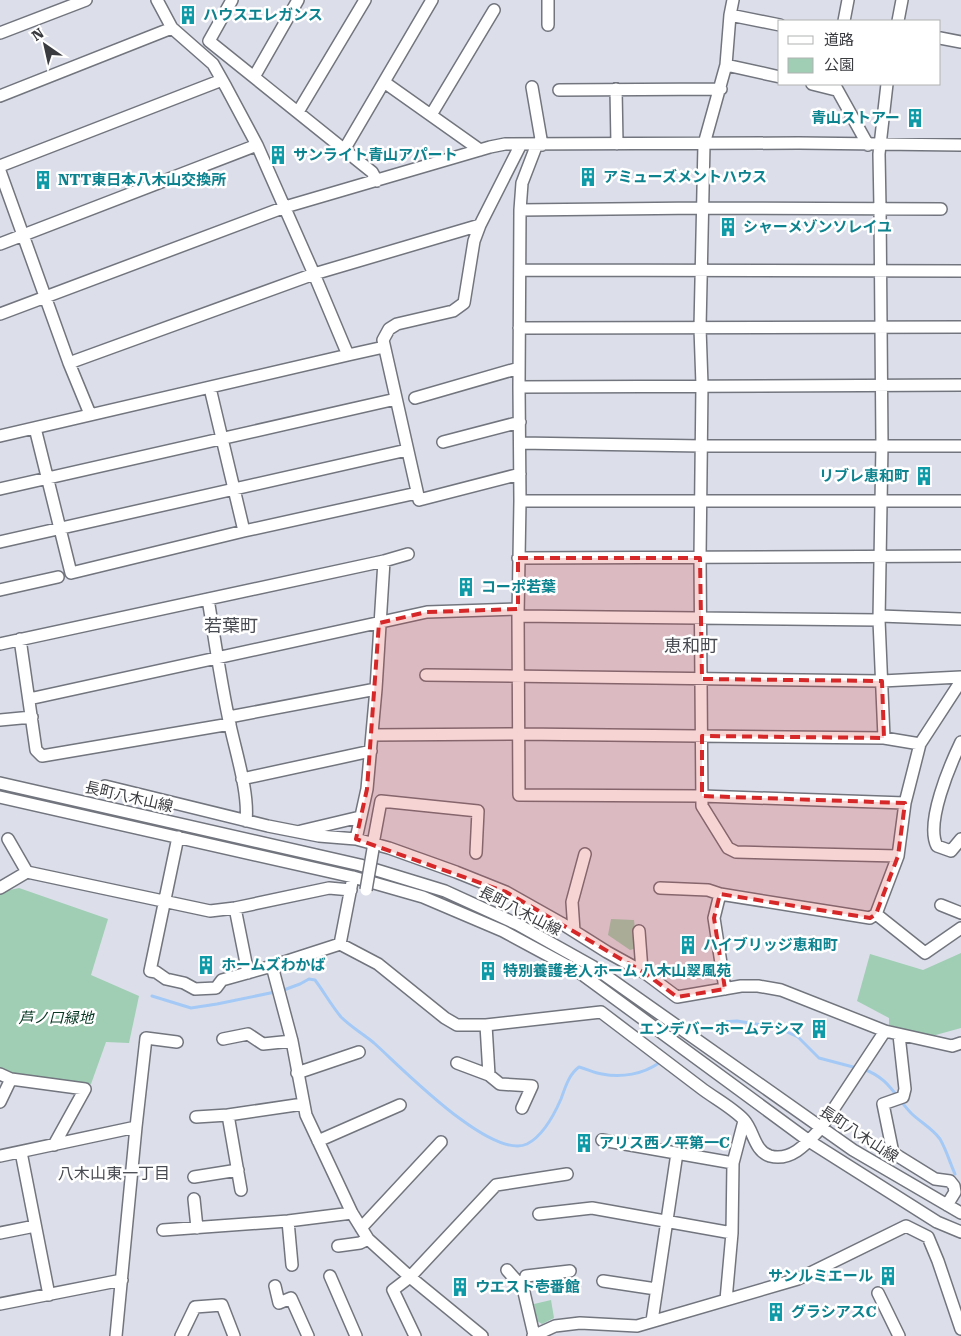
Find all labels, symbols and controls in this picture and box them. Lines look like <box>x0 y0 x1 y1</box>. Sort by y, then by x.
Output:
building icon: ハウスエレガンス <box>177 4 199 26</box>
place label: ハウスエレガンス <box>203 6 323 24</box>
north arrow <box>20 20 70 70</box>
legend <box>778 20 941 85</box>
text: N <box>29 24 47 44</box>
text: 道路 <box>824 31 854 49</box>
text: 公園 <box>824 56 854 74</box>
building icon: 青山ストアー <box>904 107 926 129</box>
place label: 青山ストアー <box>811 109 900 127</box>
building icon: サンライト青山アパート <box>267 144 289 166</box>
place label: サンライト青山アパート <box>293 146 458 164</box>
building icon: アミューズメントハウス <box>577 166 599 188</box>
place label: アミューズメントハウス <box>603 168 767 186</box>
building icon: NTT東日本八木山交換所 <box>32 169 54 191</box>
place label: NTT東日本八木山交換所 <box>58 171 226 189</box>
building icon: シャーメゾンソレイユ <box>717 216 739 238</box>
place label: シャーメゾンソレイユ <box>743 218 892 236</box>
building icon: リブレ恵和町 <box>913 465 935 487</box>
place label: リブレ恵和町 <box>819 467 909 485</box>
building icon: コーポ若葉 <box>455 576 477 598</box>
place label: コーポ若葉 <box>481 578 556 596</box>
district label: 若葉町 <box>204 615 258 636</box>
district label: 恵和町 <box>664 635 718 656</box>
street label: 長町八木山線 <box>83 778 175 816</box>
street label: 長町八木山線 <box>476 883 564 939</box>
building icon: ハイブリッジ恵和町 <box>677 934 699 956</box>
place label: ハイブリッジ恵和町 <box>703 936 838 954</box>
building icon: ホームズわかば <box>195 954 217 976</box>
place label: ホームズわかば <box>221 956 326 974</box>
building icon: 特別養護老人ホーム 八木山翠風苑 <box>477 960 499 982</box>
place label: 特別養護老人ホーム 八木山翠風苑 <box>503 962 731 980</box>
park label: 芦ノ口緑地 <box>18 1009 95 1027</box>
building icon: エンデバーホームテシマ <box>808 1018 830 1040</box>
place label: エンデバーホームテシマ <box>639 1020 804 1038</box>
street label: 長町八木山線 <box>816 1102 902 1166</box>
building icon: アリス西ノ平第一C <box>573 1132 595 1154</box>
place label: アリス西ノ平第一C <box>599 1134 730 1152</box>
district label: 八木山東一丁目 <box>58 1164 170 1183</box>
building icon: サンルミエール <box>877 1265 899 1287</box>
place label: サンルミエール <box>768 1267 873 1285</box>
building icon: ウエスト壱番館 <box>449 1276 471 1298</box>
place label: ウエスト壱番館 <box>475 1278 580 1296</box>
building icon: グラシアスC <box>765 1301 787 1323</box>
place label: グラシアスC <box>791 1303 877 1321</box>

